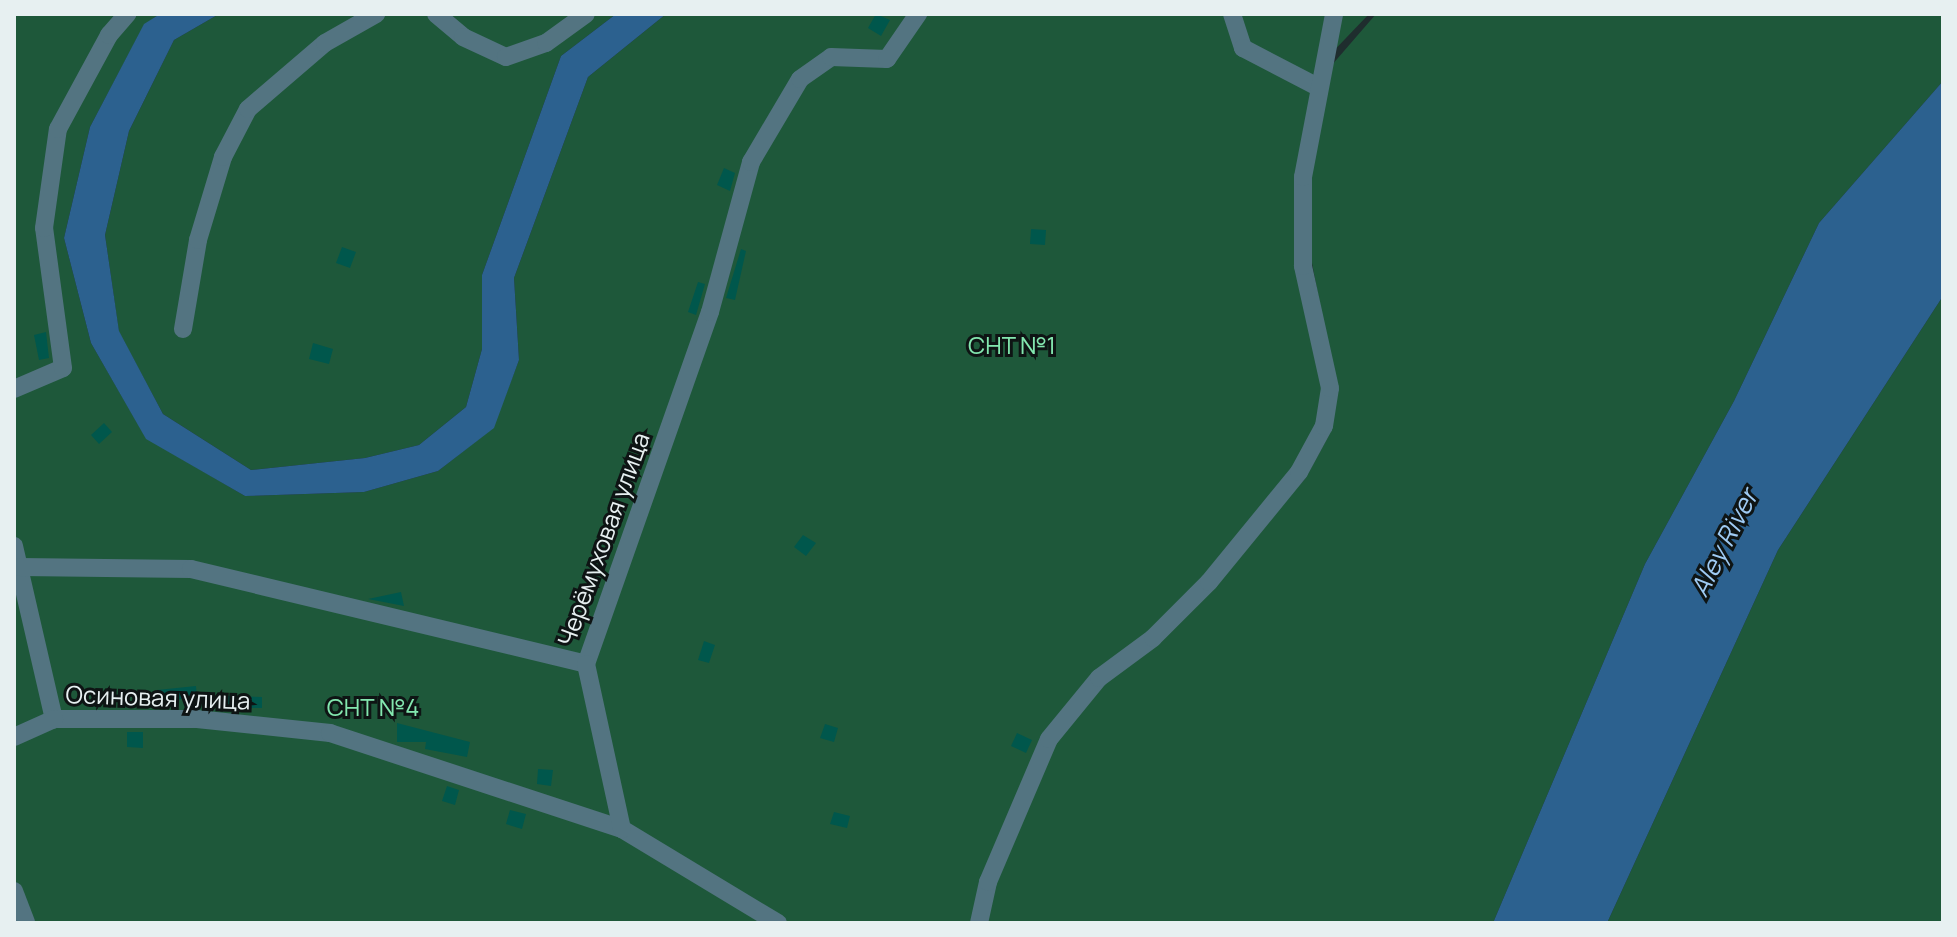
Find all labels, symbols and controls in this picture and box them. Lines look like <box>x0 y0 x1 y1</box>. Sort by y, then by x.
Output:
park label: СНТ №1 <box>968 331 1056 359</box>
street label: Черёмуховая улица <box>551 428 655 650</box>
water label: Aley River <box>1684 484 1764 602</box>
street label: Осиновая улица <box>65 679 251 715</box>
park label: СНТ №4 <box>326 693 420 721</box>

